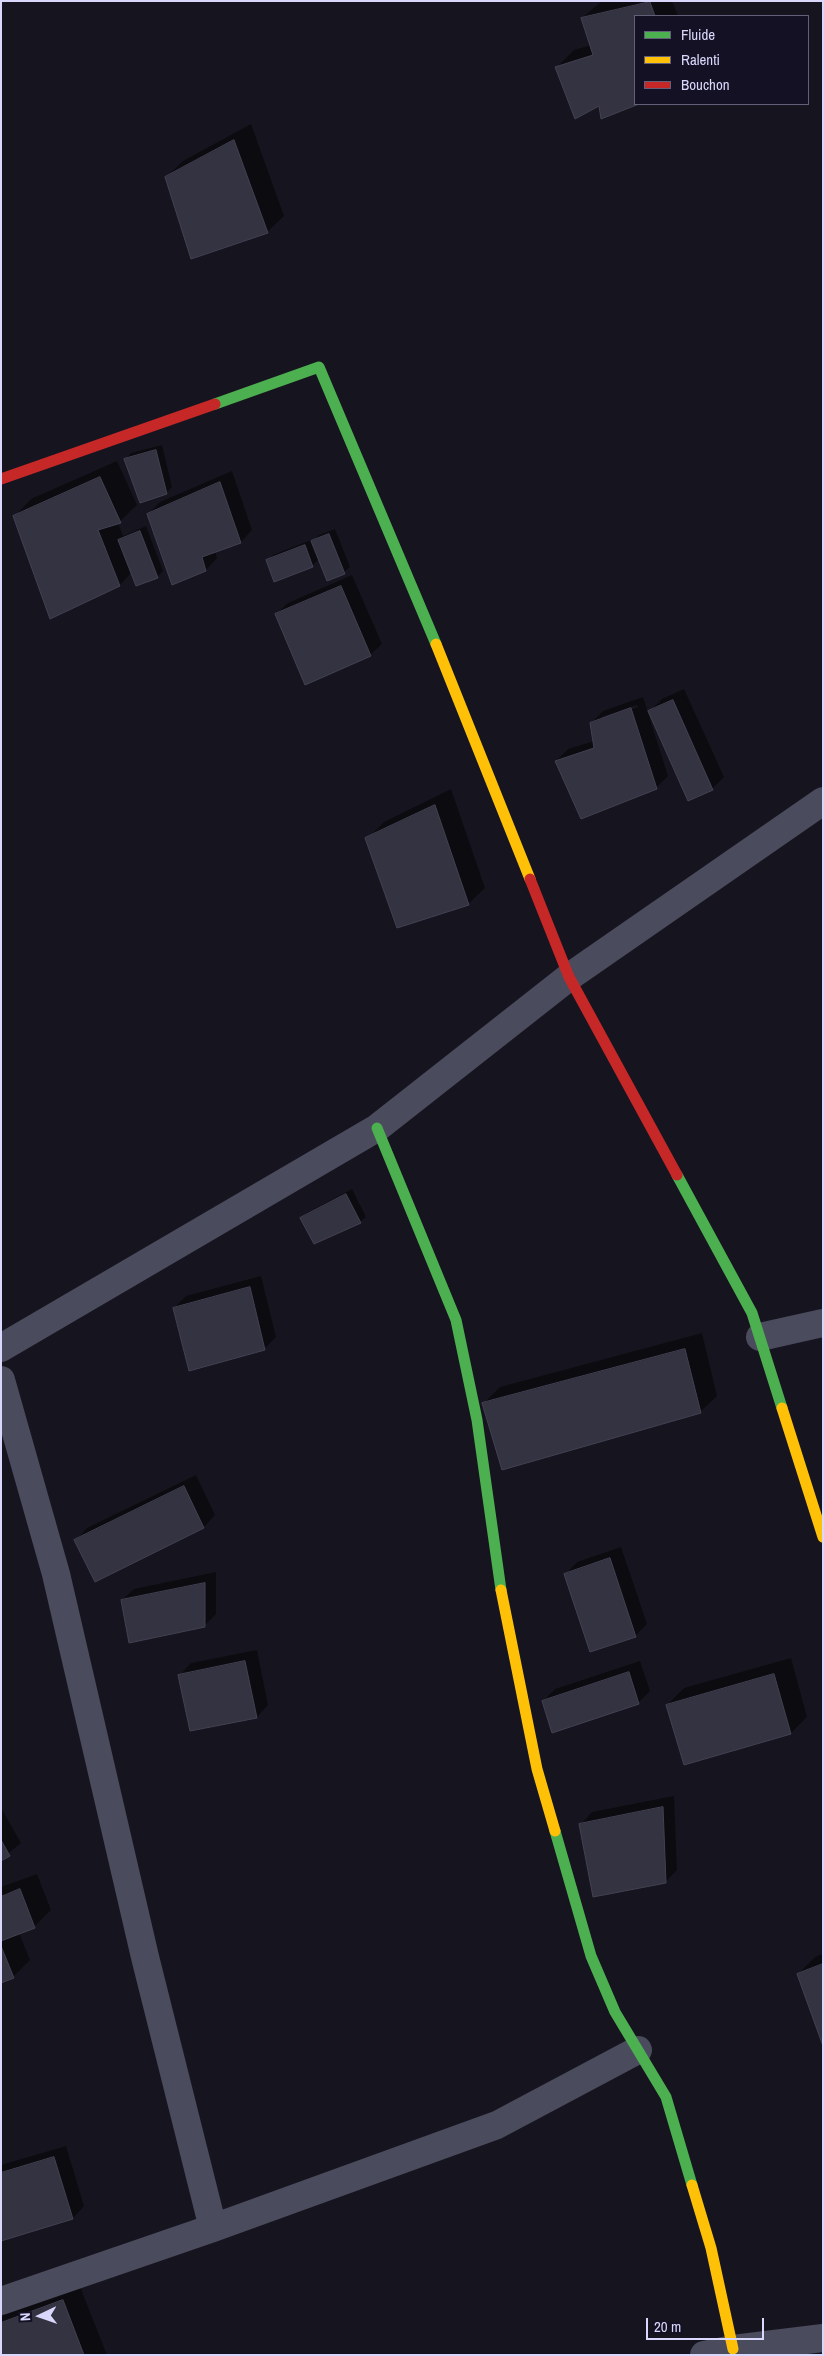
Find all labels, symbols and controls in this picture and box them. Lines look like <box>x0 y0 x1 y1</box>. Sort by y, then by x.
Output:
legend <box>634 15 809 105</box>
text: Fluide <box>681 24 715 45</box>
text: Ralenti <box>681 49 720 70</box>
text: Bouchon <box>681 74 730 95</box>
north arrow <box>15 2291 65 2341</box>
scale bar <box>649 2308 766 2340</box>
text: N <box>16 2312 34 2321</box>
text: 20 m <box>654 2316 681 2337</box>

